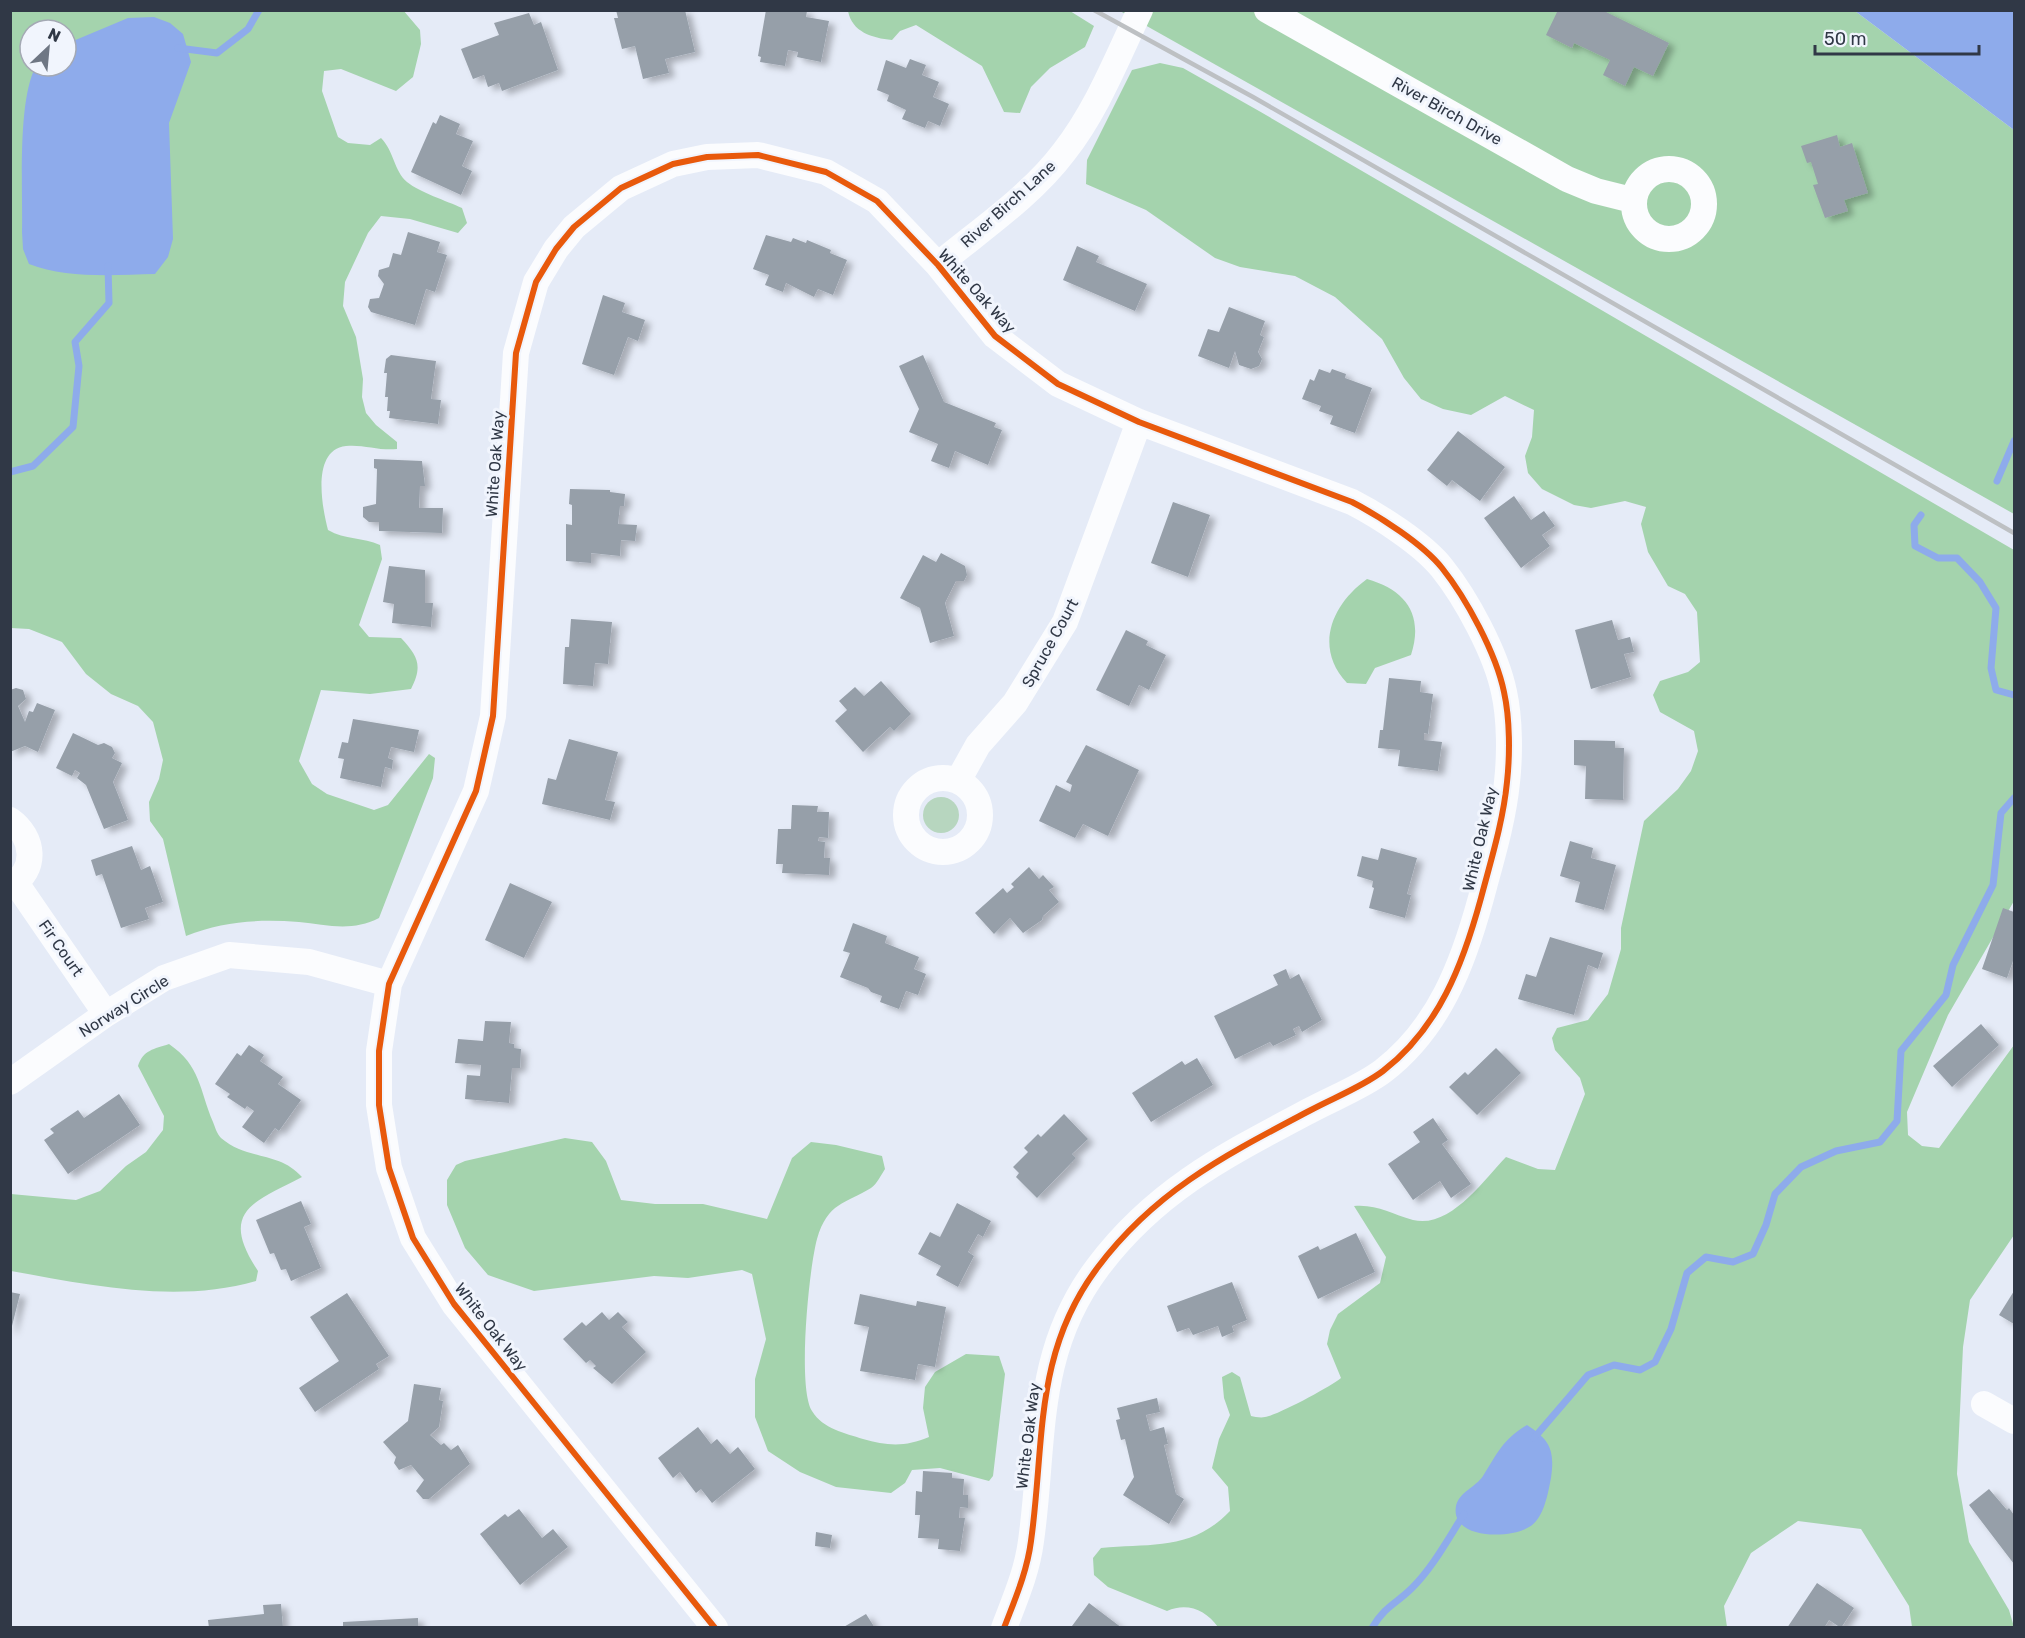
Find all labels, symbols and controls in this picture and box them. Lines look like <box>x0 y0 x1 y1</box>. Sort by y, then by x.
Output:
north arrow <box>18 18 78 78</box>
scale bar <box>1815 18 1978 56</box>
text: N <box>45 24 64 46</box>
text: 50 m <box>1824 28 1867 50</box>
street label: River Birch Drive <box>1389 73 1505 149</box>
street label: River Birch Lane <box>957 156 1059 252</box>
street label: White Oak Way <box>934 245 1020 337</box>
street label: White Oak Way <box>482 410 508 518</box>
street label: Spruce Court <box>1018 595 1082 691</box>
street label: White Oak Way <box>1459 785 1501 893</box>
street label: Fir Court <box>35 916 87 980</box>
street label: Norway Circle <box>76 971 172 1041</box>
street label: White Oak Way <box>451 1279 532 1375</box>
street label: White Oak Way <box>1012 1382 1044 1490</box>

